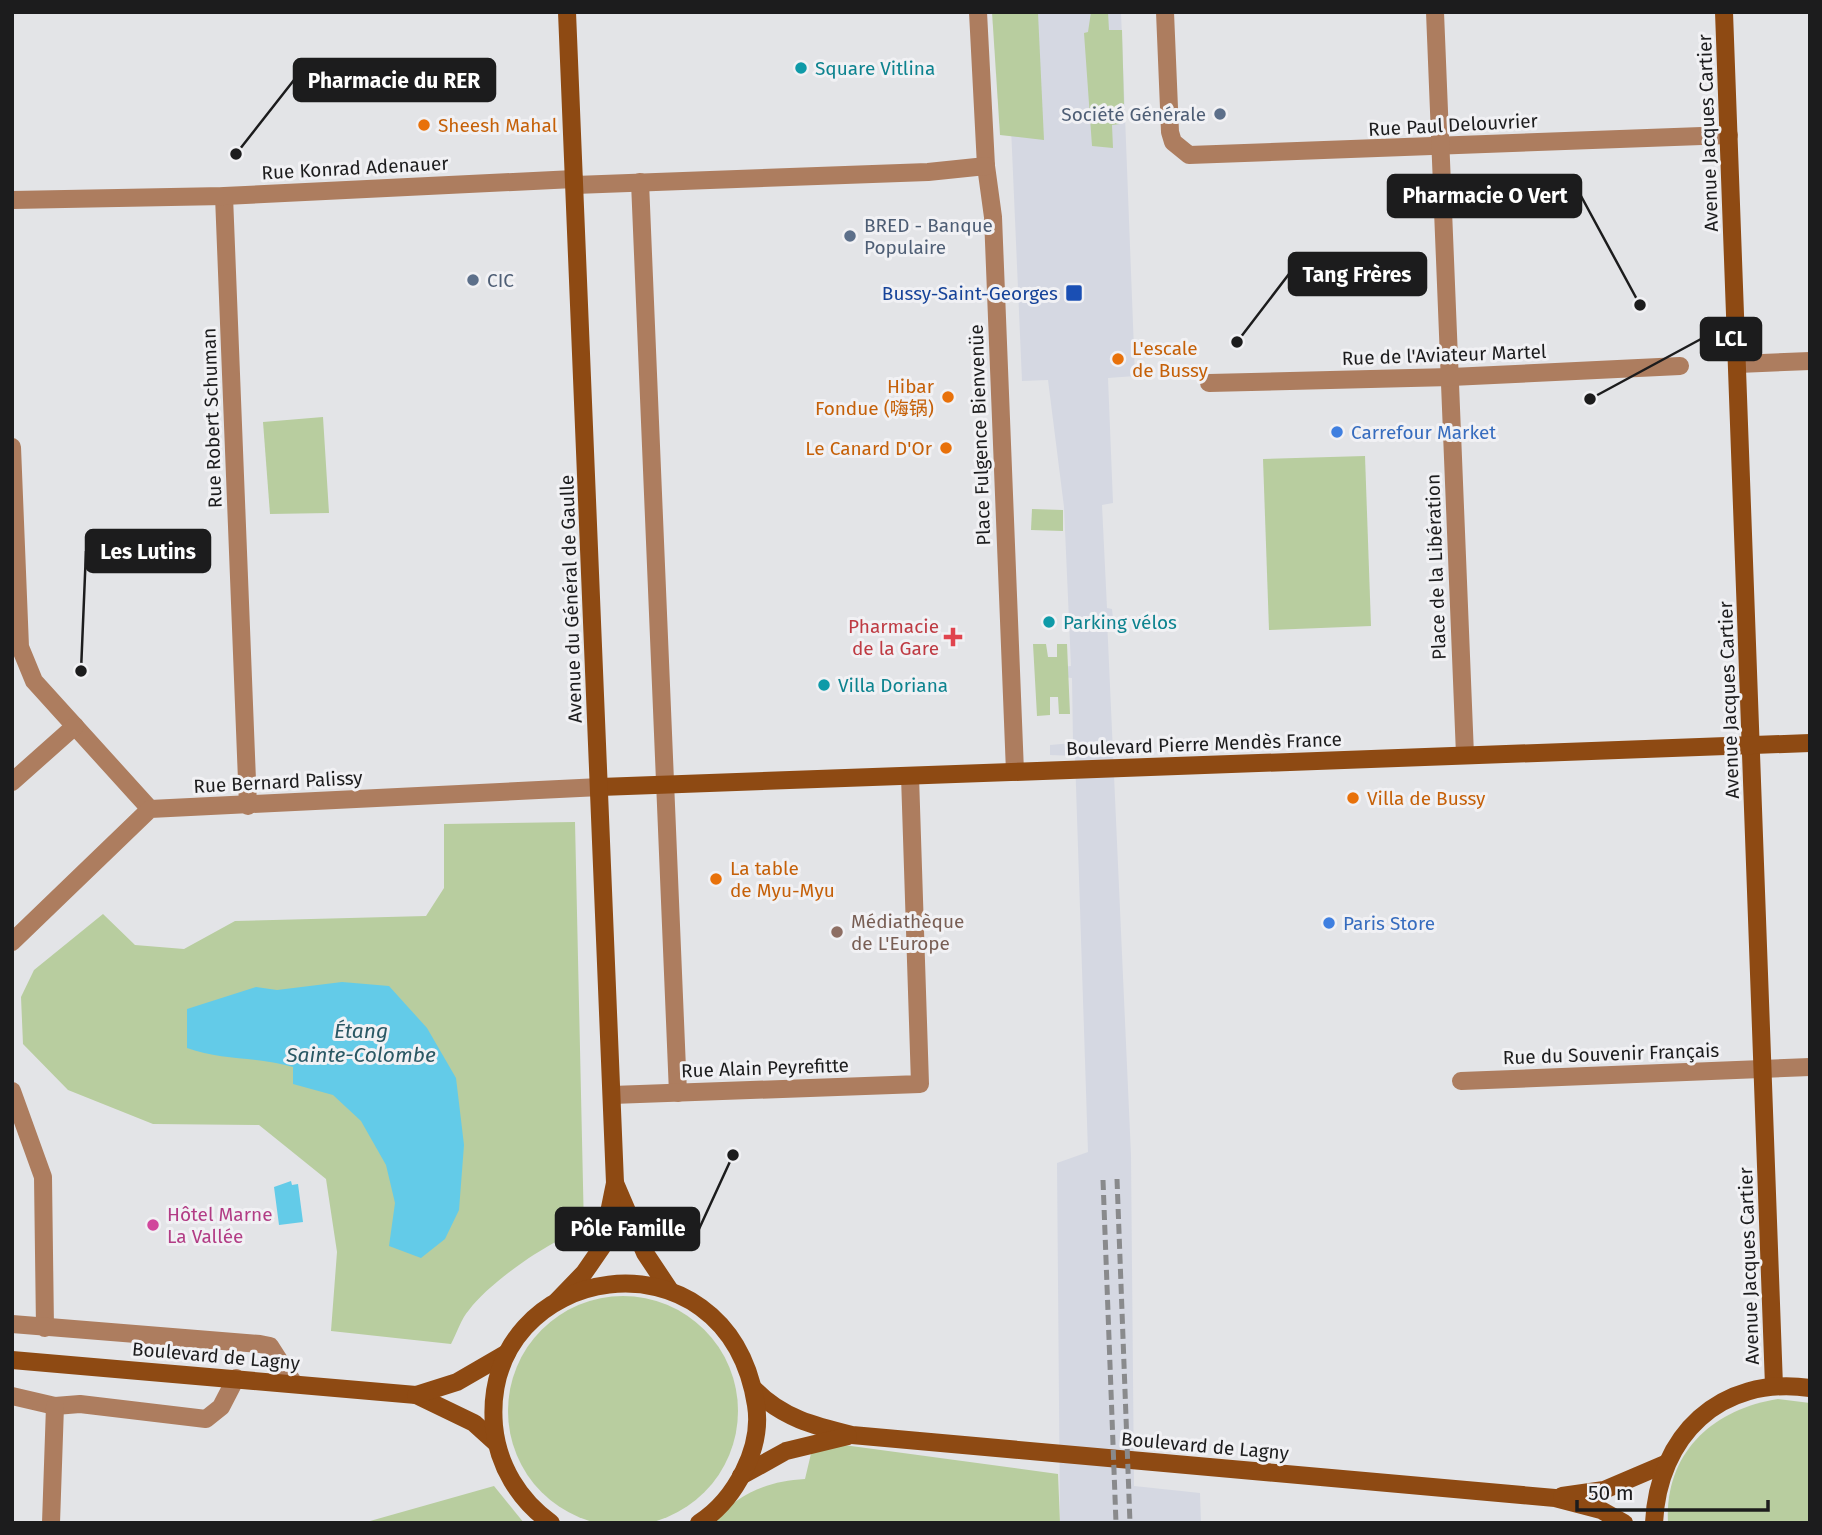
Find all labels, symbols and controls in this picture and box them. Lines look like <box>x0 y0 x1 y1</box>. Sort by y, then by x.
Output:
street label: Avenue Jacques Cartier <box>1693 33 1723 232</box>
place label: Square Vitlina <box>815 57 935 80</box>
callout: Pharmacie du RER <box>294 59 495 101</box>
marker: Square Vitlina <box>793 60 809 76</box>
text: Pharmacie du RER <box>308 68 481 94</box>
place label: Société Générale <box>1061 103 1206 126</box>
marker: Société Générale <box>1212 106 1228 122</box>
street label: Rue Paul Delouvrier <box>1368 109 1539 141</box>
place label: Sheesh Mahal <box>438 114 558 137</box>
marker: Sheesh Mahal <box>416 117 432 133</box>
street label: Rue Konrad Adenauer <box>261 152 450 184</box>
callout: Pharmacie O Vert <box>1388 175 1581 217</box>
text: Pharmacie O Vert <box>1402 183 1568 209</box>
place label: BRED - Banque Populaire <box>864 214 993 259</box>
marker: BRED - Banque Populaire <box>842 228 858 244</box>
callout: Tang Frères <box>1289 253 1426 295</box>
text: Tang Frères <box>1303 262 1411 288</box>
place label: CIC <box>487 269 514 292</box>
marker: CIC <box>465 272 481 288</box>
place label: Bussy-Saint-Georges <box>882 282 1058 305</box>
marker: Bussy-Saint-Georges <box>1064 283 1084 303</box>
callout: LCL <box>1701 318 1761 360</box>
street label: Place Fulgence Bienvenüe <box>965 324 995 546</box>
text: LCL <box>1715 326 1748 352</box>
street label: Rue Robert Schuman <box>197 327 227 509</box>
place label: L'escale de Bussy <box>1132 337 1209 382</box>
street label: Rue de l'Aviateur Martel <box>1341 340 1547 370</box>
marker: L'escale de Bussy <box>1110 351 1126 367</box>
place label: Hibar Fondue (嗨锅) <box>815 375 935 420</box>
marker: Hibar Fondue (嗨锅) <box>940 389 956 405</box>
place label: Carrefour Market <box>1351 421 1496 444</box>
marker: Carrefour Market <box>1329 424 1345 440</box>
place label: Le Canard D'Or <box>805 437 933 460</box>
marker: Le Canard D'Or <box>938 440 954 456</box>
street label: Place de la Libération <box>1421 474 1451 660</box>
street label: Avenue du Général de Gaulle <box>555 475 587 723</box>
callout: Les Lutins <box>86 530 210 572</box>
text: Les Lutins <box>100 539 196 565</box>
street label: Avenue Jacques Cartier <box>1714 600 1744 799</box>
place label: Parking vélos <box>1063 611 1177 634</box>
marker: Parking vélos <box>1041 614 1057 630</box>
place label: Pharmacie de la Gare <box>848 615 939 660</box>
marker: Pharmacie de la Gare <box>945 629 961 645</box>
place label: Villa Doriana <box>838 674 948 697</box>
marker: Villa Doriana <box>816 677 832 693</box>
street label: Boulevard Pierre Mendès France <box>1066 728 1342 760</box>
street label: Rue Bernard Palissy <box>193 766 364 798</box>
place label: Villa de Bussy <box>1367 787 1486 810</box>
marker: Villa de Bussy <box>1345 790 1361 806</box>
place label: La table de Myu-Myu <box>730 857 835 902</box>
marker: La table de Myu-Myu <box>708 871 724 887</box>
place label: Médiathèque de L'Europe <box>851 910 964 955</box>
place label: Paris Store <box>1343 912 1435 935</box>
marker: Paris Store <box>1321 915 1337 931</box>
marker: Médiathèque de L'Europe <box>829 924 845 940</box>
water label: Étang Sainte-Colombe <box>285 1018 436 1068</box>
street label: Rue du Souvenir Français <box>1502 1039 1720 1069</box>
street label: Rue Alain Peyrefitte <box>681 1054 849 1082</box>
street label: Avenue Jacques Cartier <box>1734 1166 1764 1365</box>
place label: Hôtel Marne La Vallée <box>167 1203 273 1248</box>
callout: Pôle Famille <box>556 1208 699 1250</box>
text: Pôle Famille <box>570 1216 686 1242</box>
marker: Hôtel Marne La Vallée <box>145 1217 161 1233</box>
street label: Boulevard de Lagny <box>131 1337 302 1375</box>
street label: Boulevard de Lagny <box>1120 1427 1291 1465</box>
scale bar <box>1577 1468 1768 1512</box>
text: 50 m <box>1588 1480 1634 1506</box>

